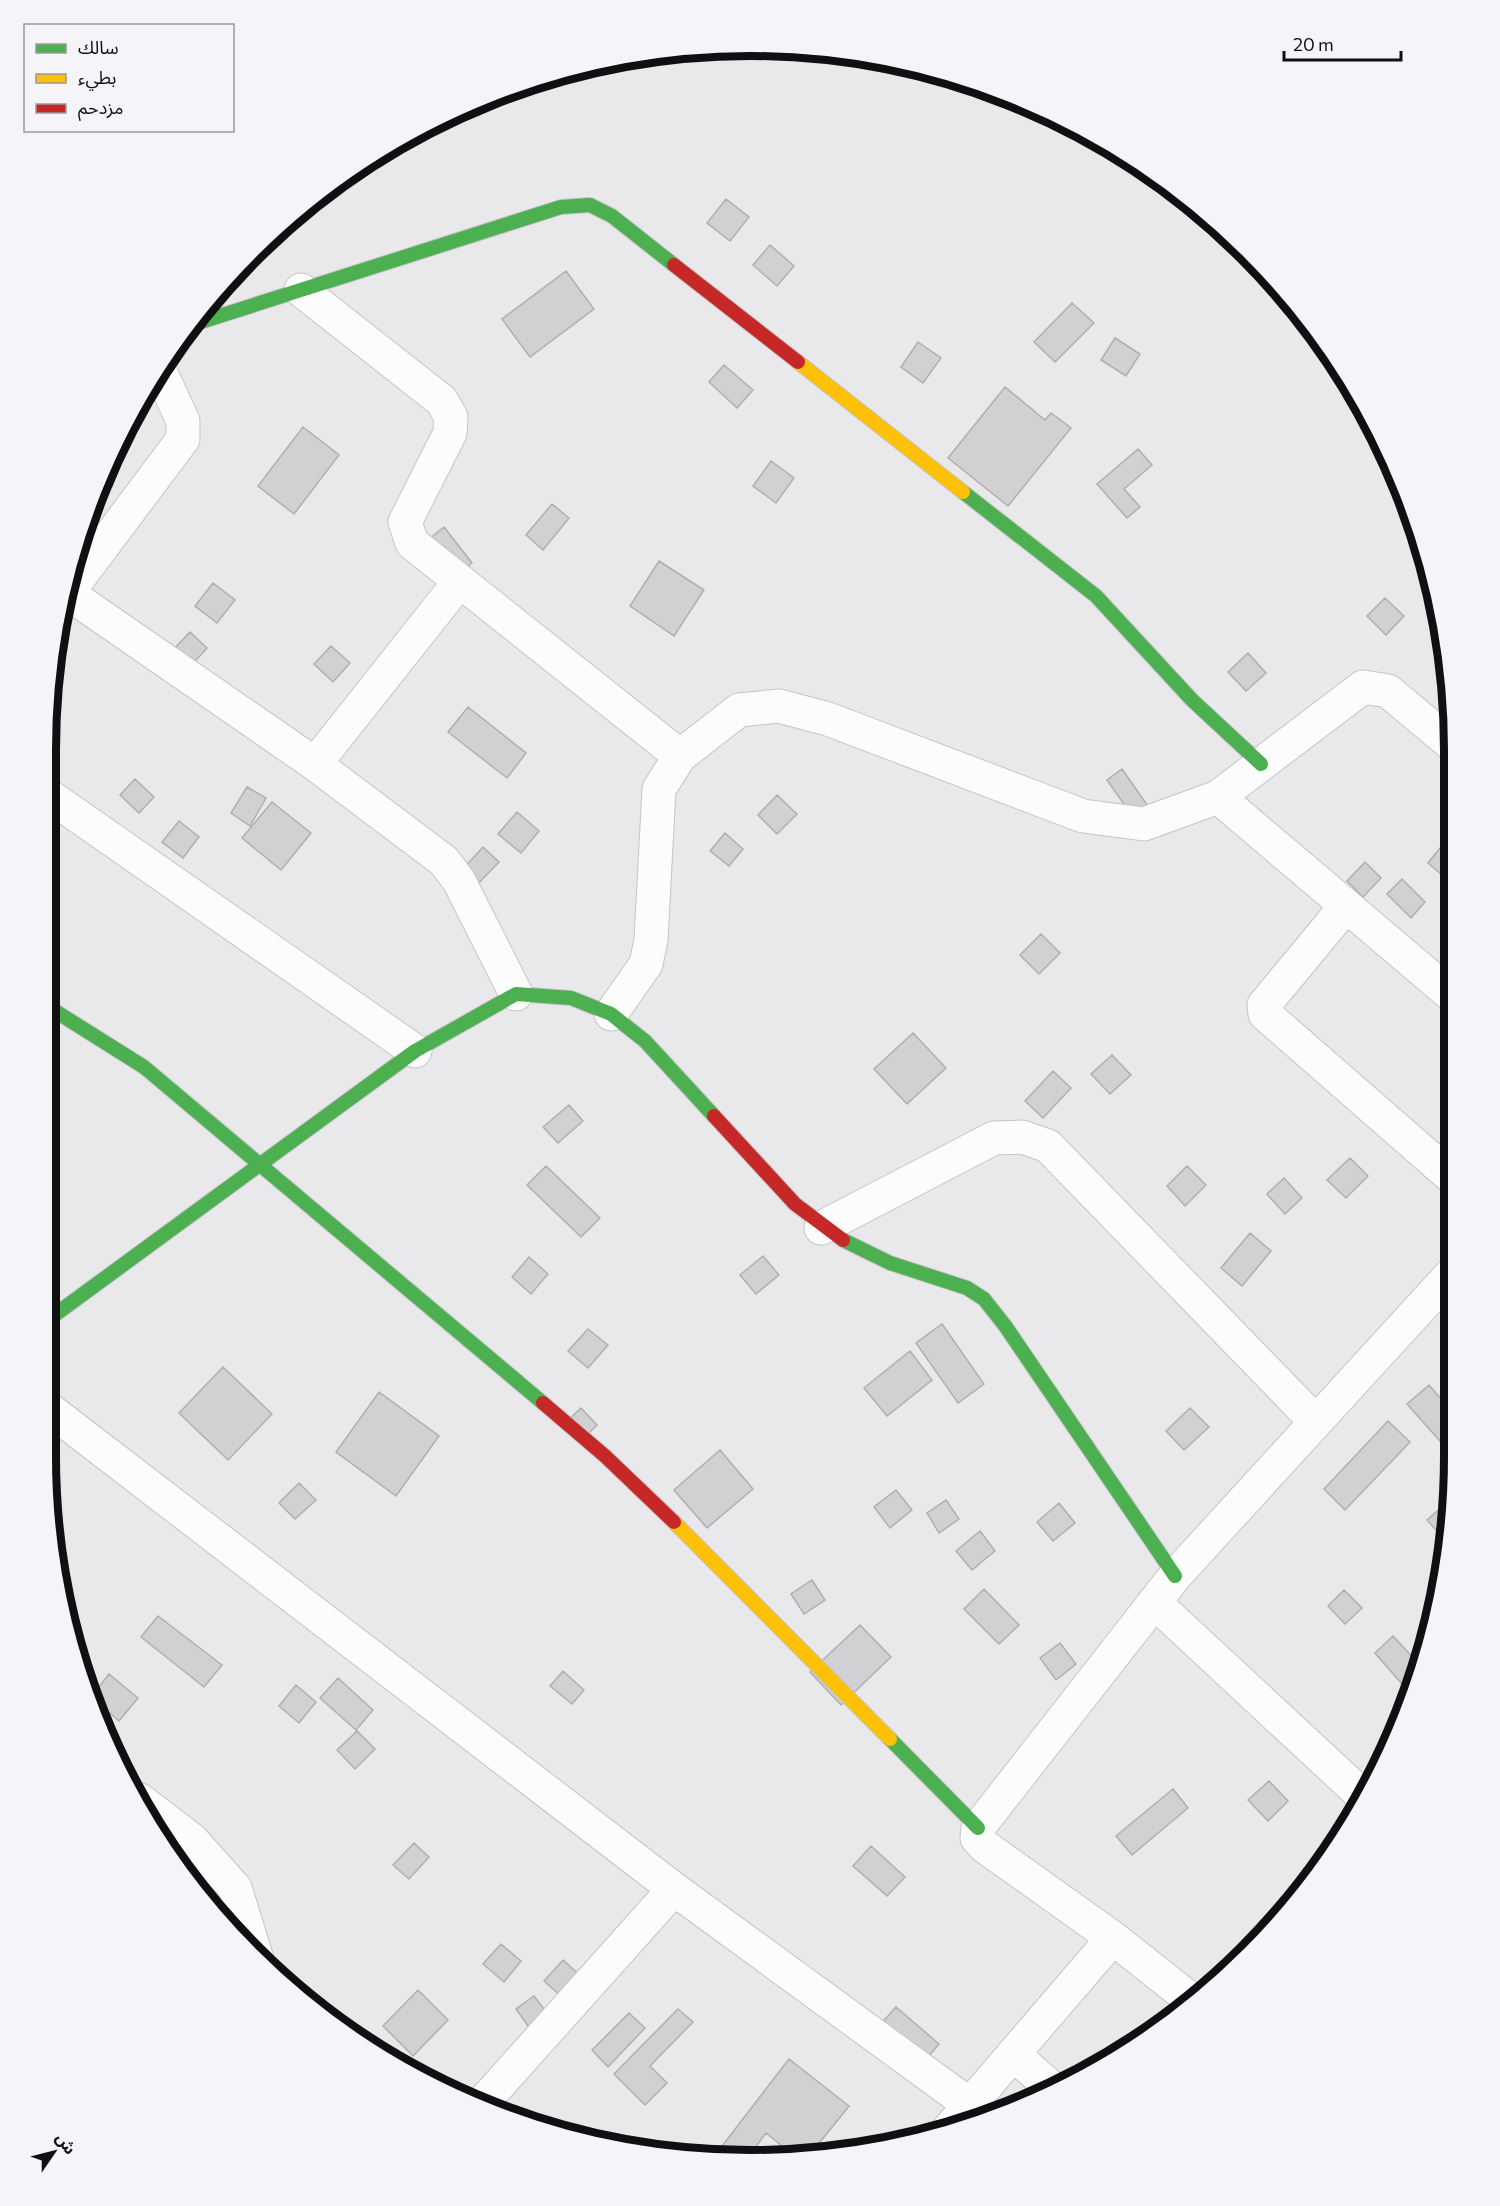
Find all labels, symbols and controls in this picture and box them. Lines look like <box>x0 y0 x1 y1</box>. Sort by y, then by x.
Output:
legend <box>24 24 234 132</box>
scale bar <box>1284 24 1401 62</box>
text: 20 m <box>1293 33 1334 55</box>
text: سالك <box>78 36 119 58</box>
text: بطيء <box>78 66 116 91</box>
text: مزدحم <box>78 96 123 121</box>
north arrow <box>24 2122 84 2182</box>
text: ش <box>52 2129 81 2158</box>

